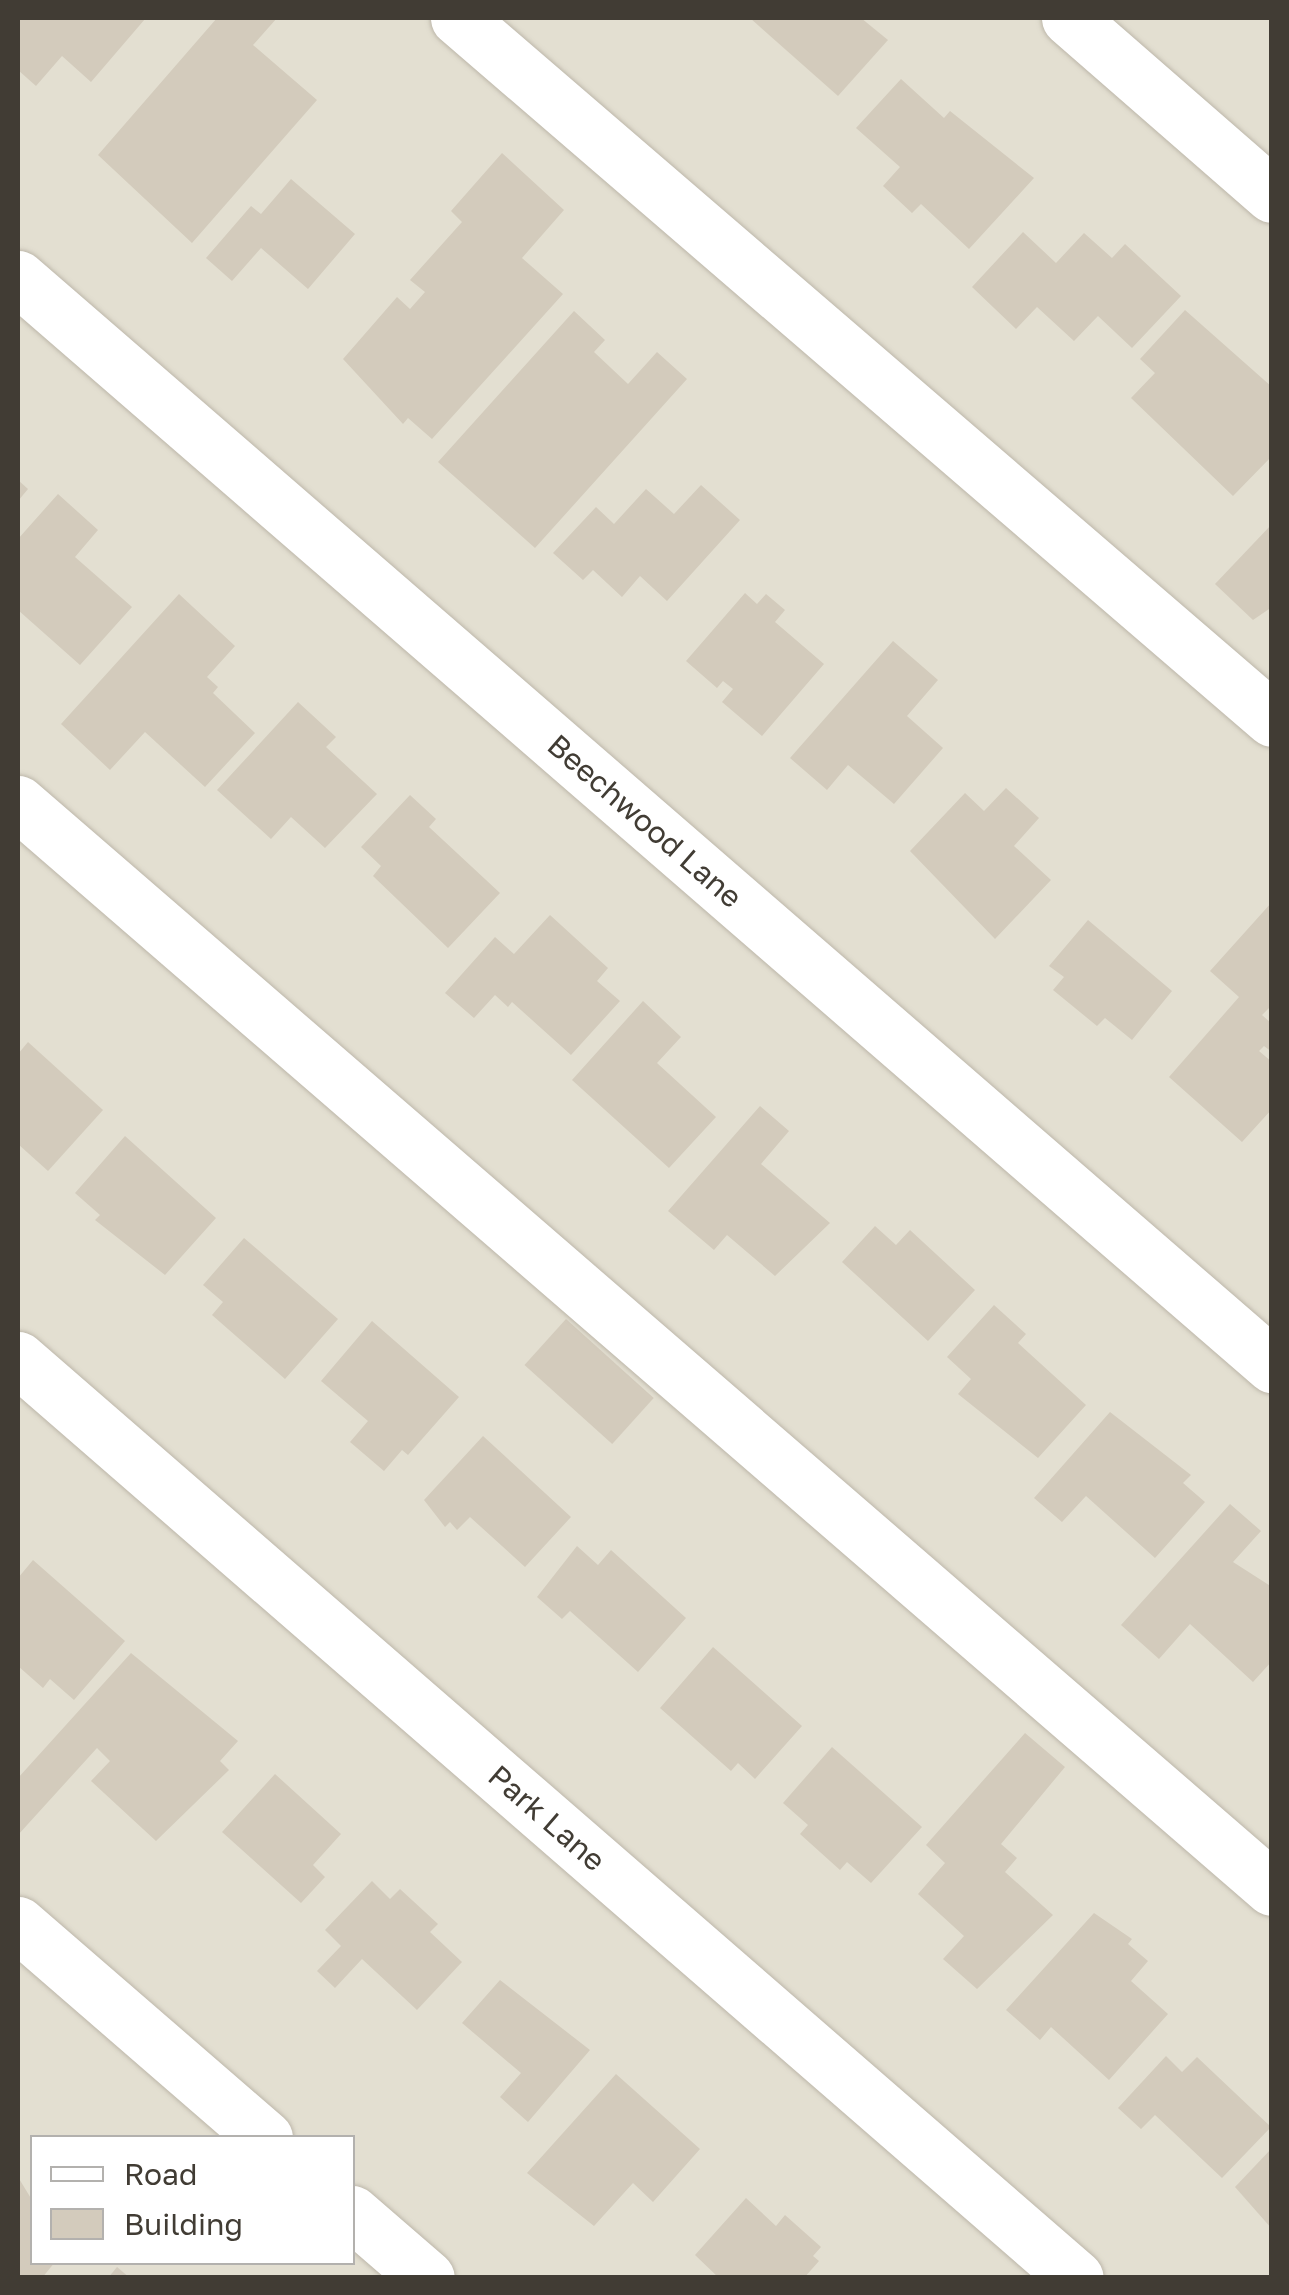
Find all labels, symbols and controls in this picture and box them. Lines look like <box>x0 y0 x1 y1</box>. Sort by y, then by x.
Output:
street label: Beechwood Lane <box>541 727 749 915</box>
street label: Park Lane <box>481 1758 613 1878</box>
legend <box>30 2135 355 2265</box>
text: Road <box>124 2156 198 2192</box>
text: Building <box>124 2206 243 2242</box>

